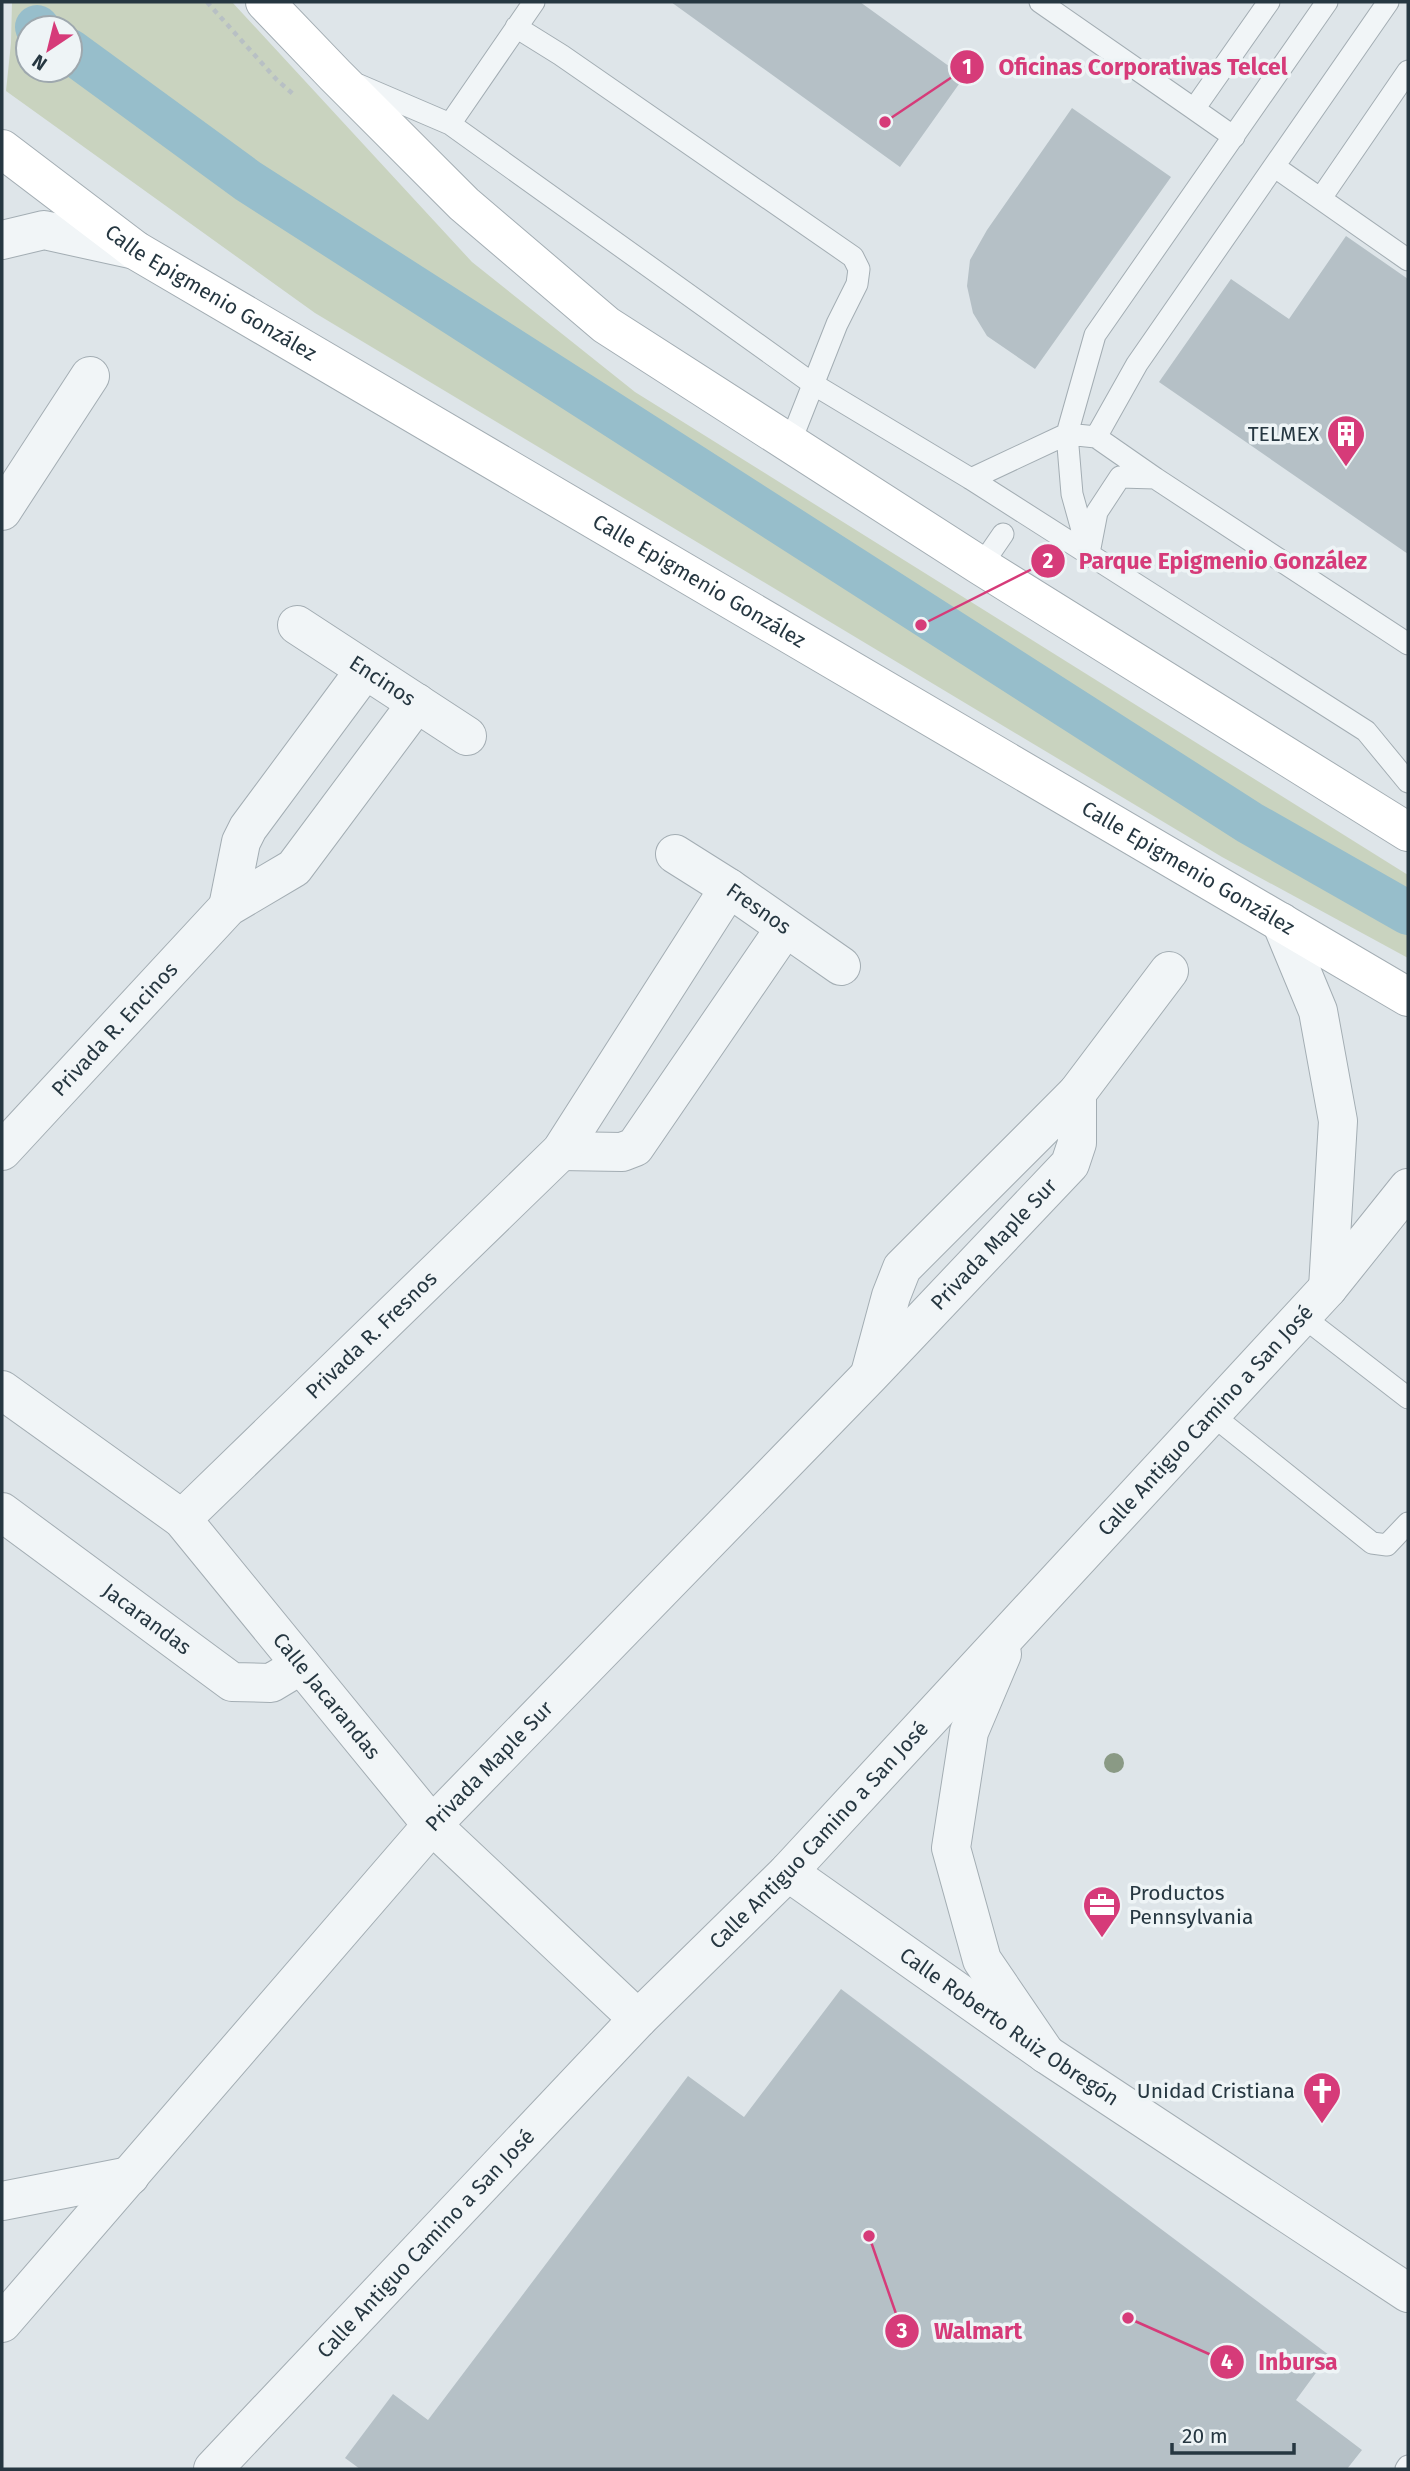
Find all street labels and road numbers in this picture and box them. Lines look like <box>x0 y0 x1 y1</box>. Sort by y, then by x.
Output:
street label: Calle Epigmenio González <box>100 219 321 367</box>
street label: Calle Epigmenio González <box>588 508 810 654</box>
street label: Encinos <box>344 650 421 712</box>
street label: Calle Epigmenio González <box>1077 795 1299 941</box>
street label: Fresnos <box>721 877 796 940</box>
street label: Privada R. Encinos <box>46 956 184 1102</box>
street label: Privada Maple Sur <box>925 1173 1062 1316</box>
street label: Privada R. Fresnos <box>300 1265 443 1405</box>
street label: Calle Antiguo Camino a San José <box>1092 1299 1319 1541</box>
street label: Jacarandas <box>97 1578 196 1660</box>
street label: Calle Jacarandas <box>267 1627 386 1765</box>
street label: Privada Maple Sur <box>420 1696 559 1837</box>
street label: Calle Antiguo Camino a San José <box>704 1716 934 1955</box>
street label: Calle Roberto Ruiz Obregón <box>895 1942 1124 2111</box>
street label: Calle Antiguo Camino a San José <box>312 2124 540 2364</box>

